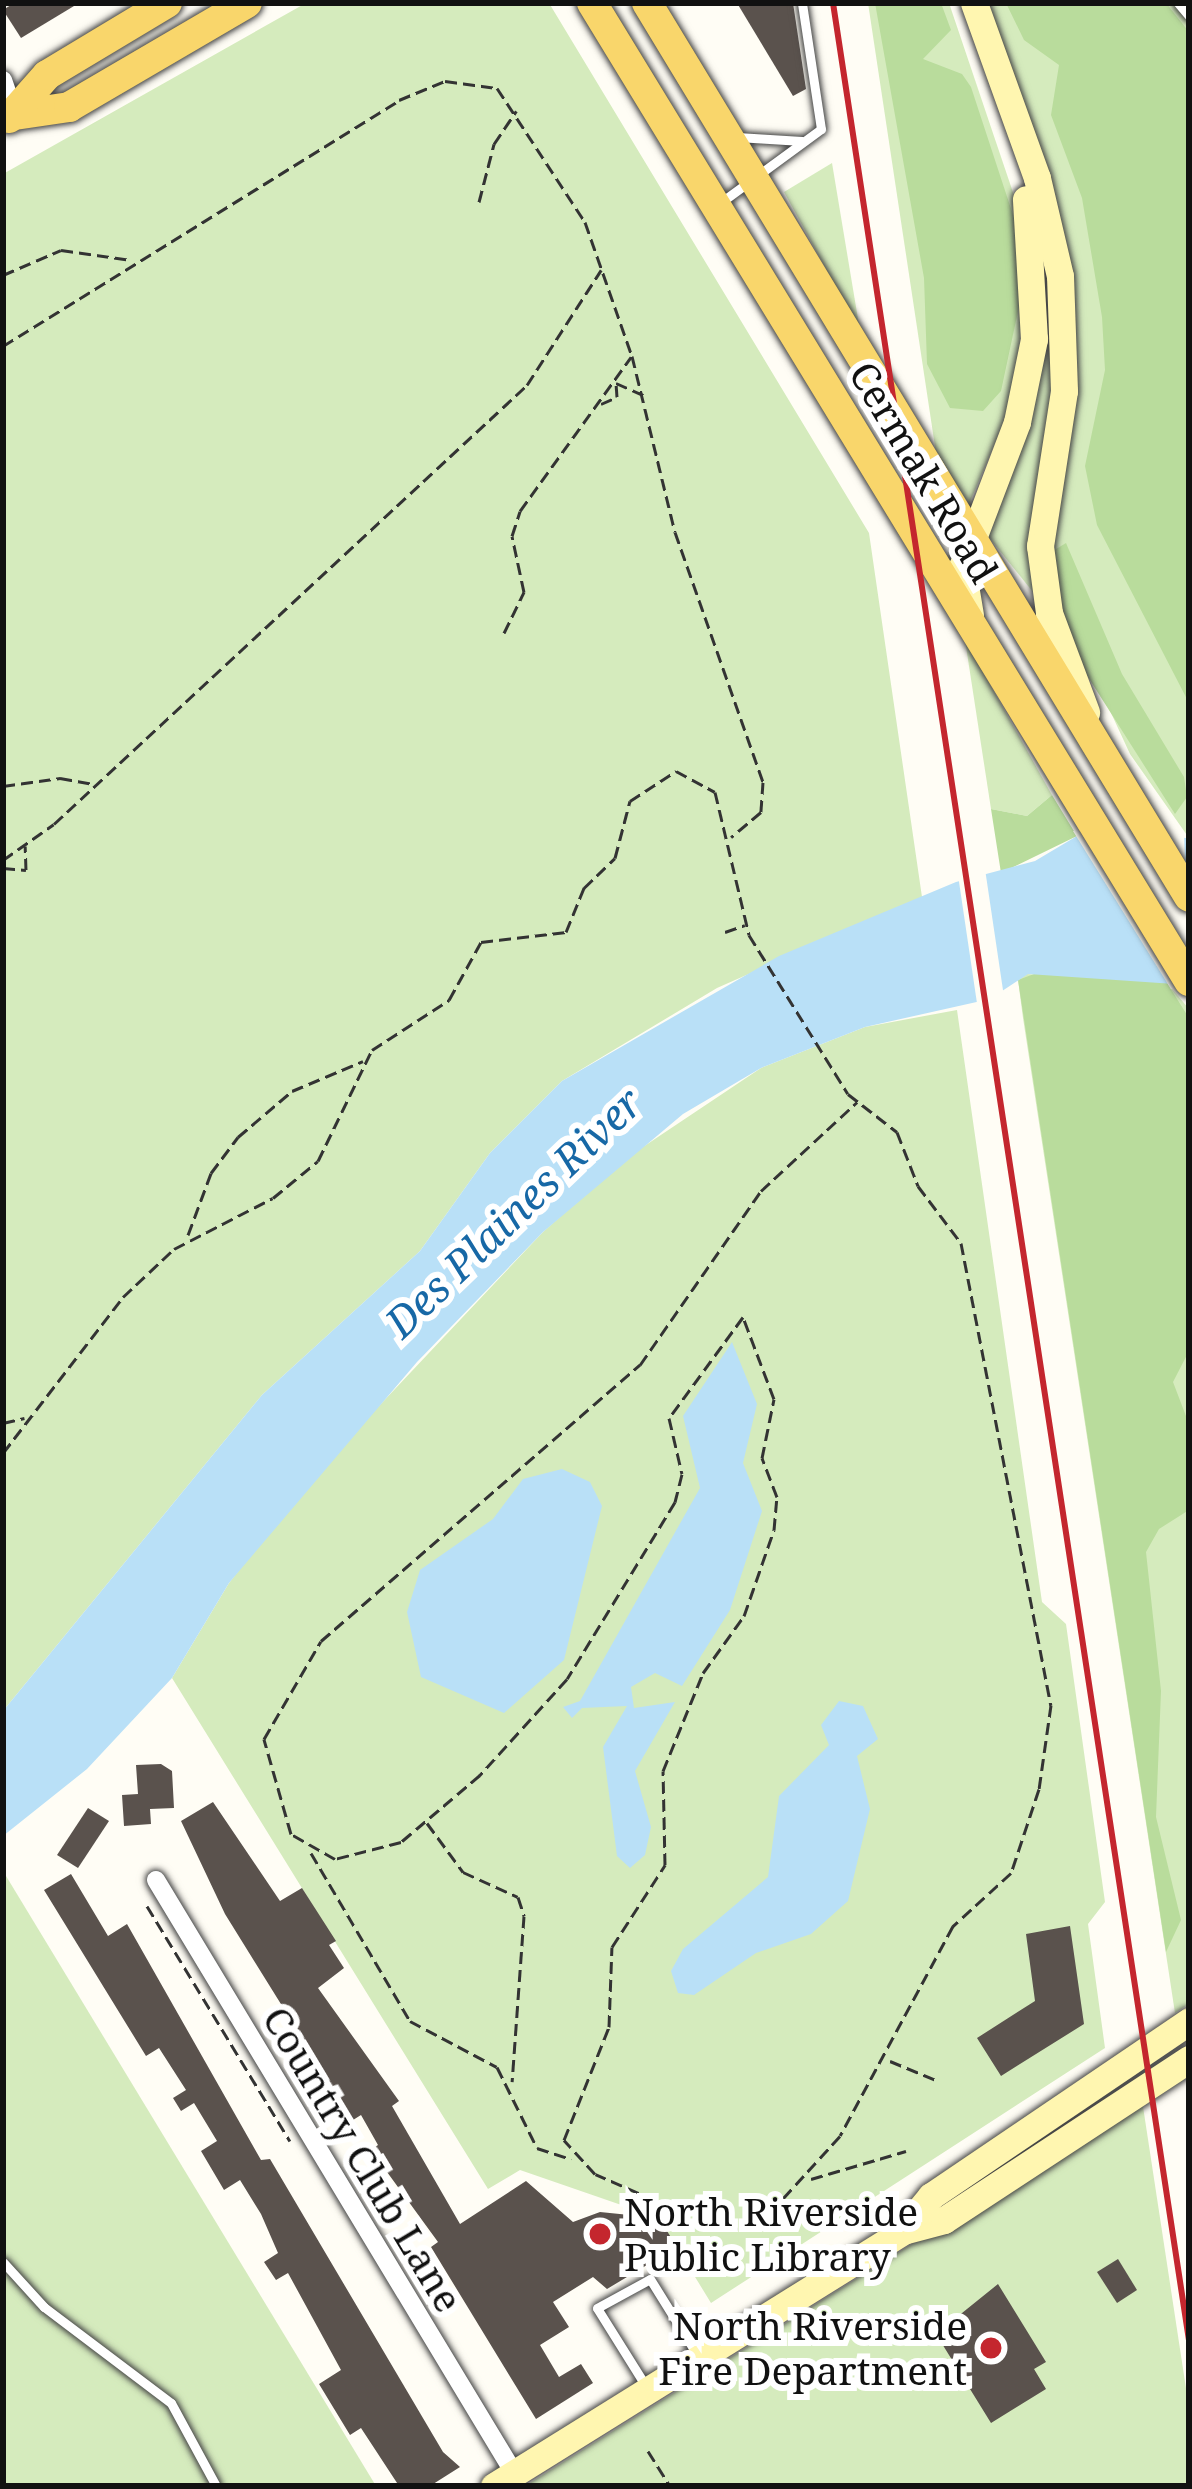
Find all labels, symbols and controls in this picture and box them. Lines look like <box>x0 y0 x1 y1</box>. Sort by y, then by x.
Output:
street label: Cermak Road <box>840 353 1008 591</box>
water label: Des Plaines River <box>374 1077 652 1347</box>
street label: Country Club Lane <box>253 1998 473 2320</box>
place label: North Riverside Public Library <box>624 2189 918 2280</box>
marker: North Riverside Public Library <box>587 2221 613 2247</box>
place label: North Riverside Fire Department <box>658 2303 967 2394</box>
marker: North Riverside Fire Department <box>978 2335 1004 2361</box>

